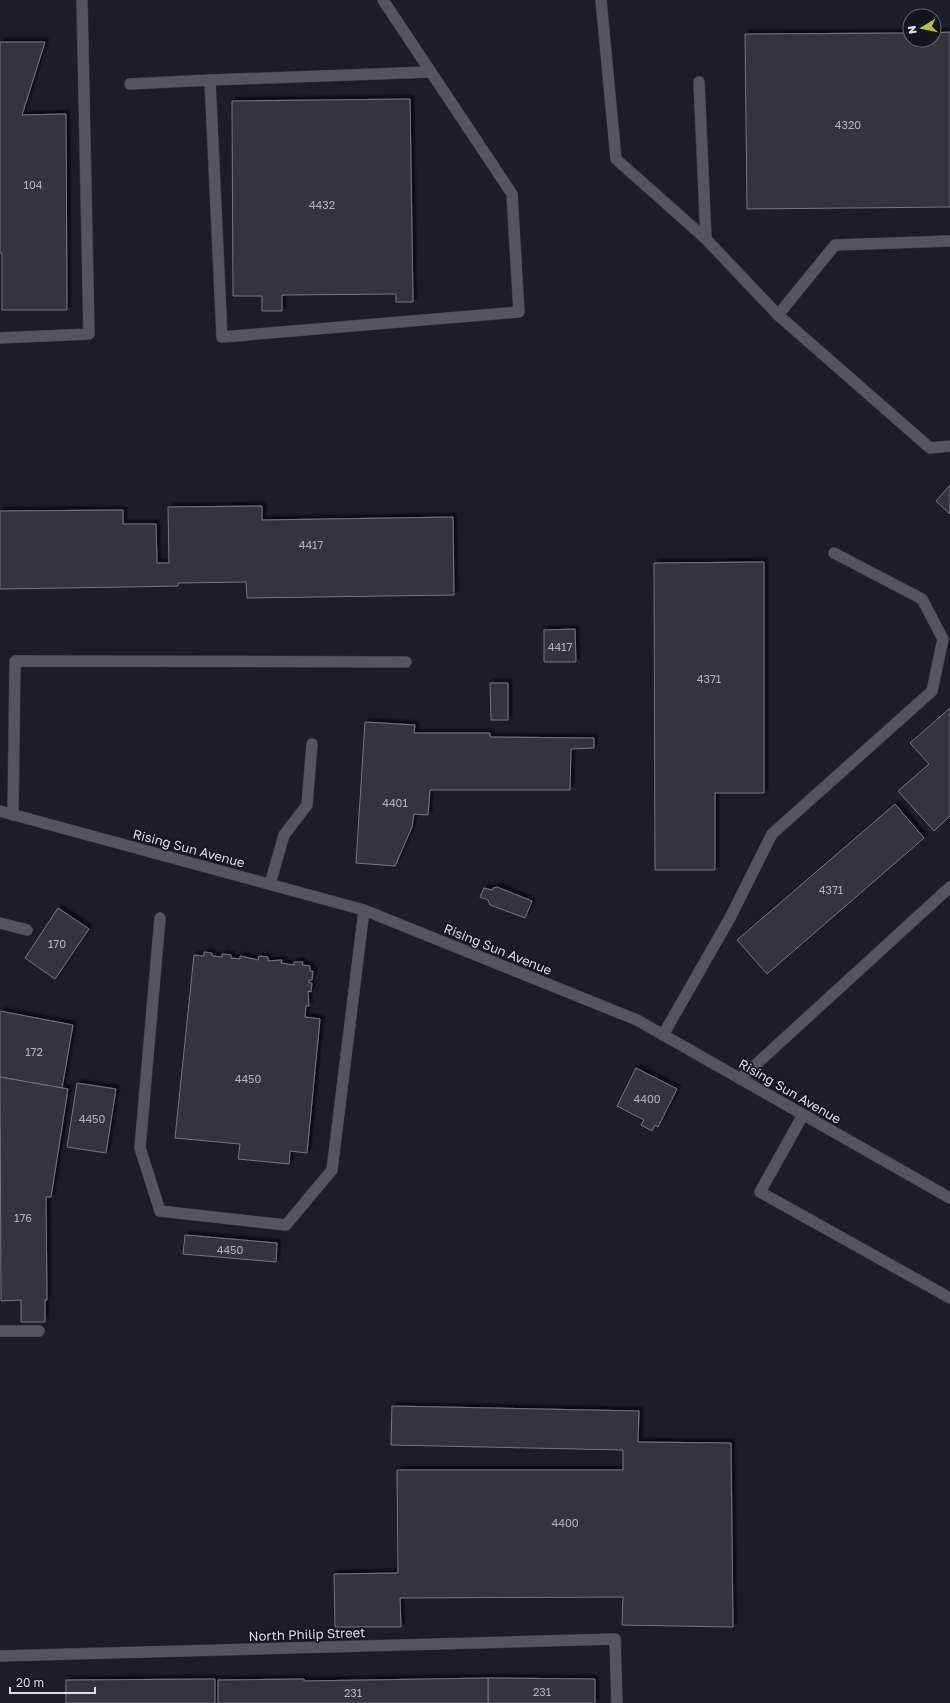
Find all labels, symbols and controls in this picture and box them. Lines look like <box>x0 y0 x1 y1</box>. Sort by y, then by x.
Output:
north arrow <box>902 8 942 48</box>
text: N <box>905 25 919 35</box>
house number: 4320 <box>835 118 861 131</box>
house number: 104 <box>24 178 43 191</box>
house number: 4432 <box>309 198 335 211</box>
house number: 4417 <box>299 538 323 551</box>
house number: 4417 <box>548 640 572 653</box>
house number: 4371 <box>697 672 721 685</box>
house number: 4401 <box>382 796 408 809</box>
street label: Rising Sun Avenue <box>131 825 247 871</box>
house number: 4371 <box>819 883 843 896</box>
street label: Rising Sun Avenue <box>442 920 554 978</box>
house number: 170 <box>48 937 66 950</box>
house number: 172 <box>25 1045 43 1058</box>
street label: Rising Sun Avenue <box>736 1055 844 1127</box>
house number: 4450 <box>235 1072 261 1085</box>
house number: 4400 <box>633 1092 661 1105</box>
house number: 4450 <box>79 1112 105 1125</box>
house number: 176 <box>14 1211 32 1224</box>
house number: 4450 <box>217 1243 243 1256</box>
house number: 4400 <box>551 1516 579 1529</box>
street label: North Philip Street <box>248 1624 366 1644</box>
scale bar <box>10 1669 95 1695</box>
text: 20 m <box>16 1675 44 1690</box>
house number: 231 <box>533 1685 551 1698</box>
house number: 231 <box>344 1686 362 1699</box>

